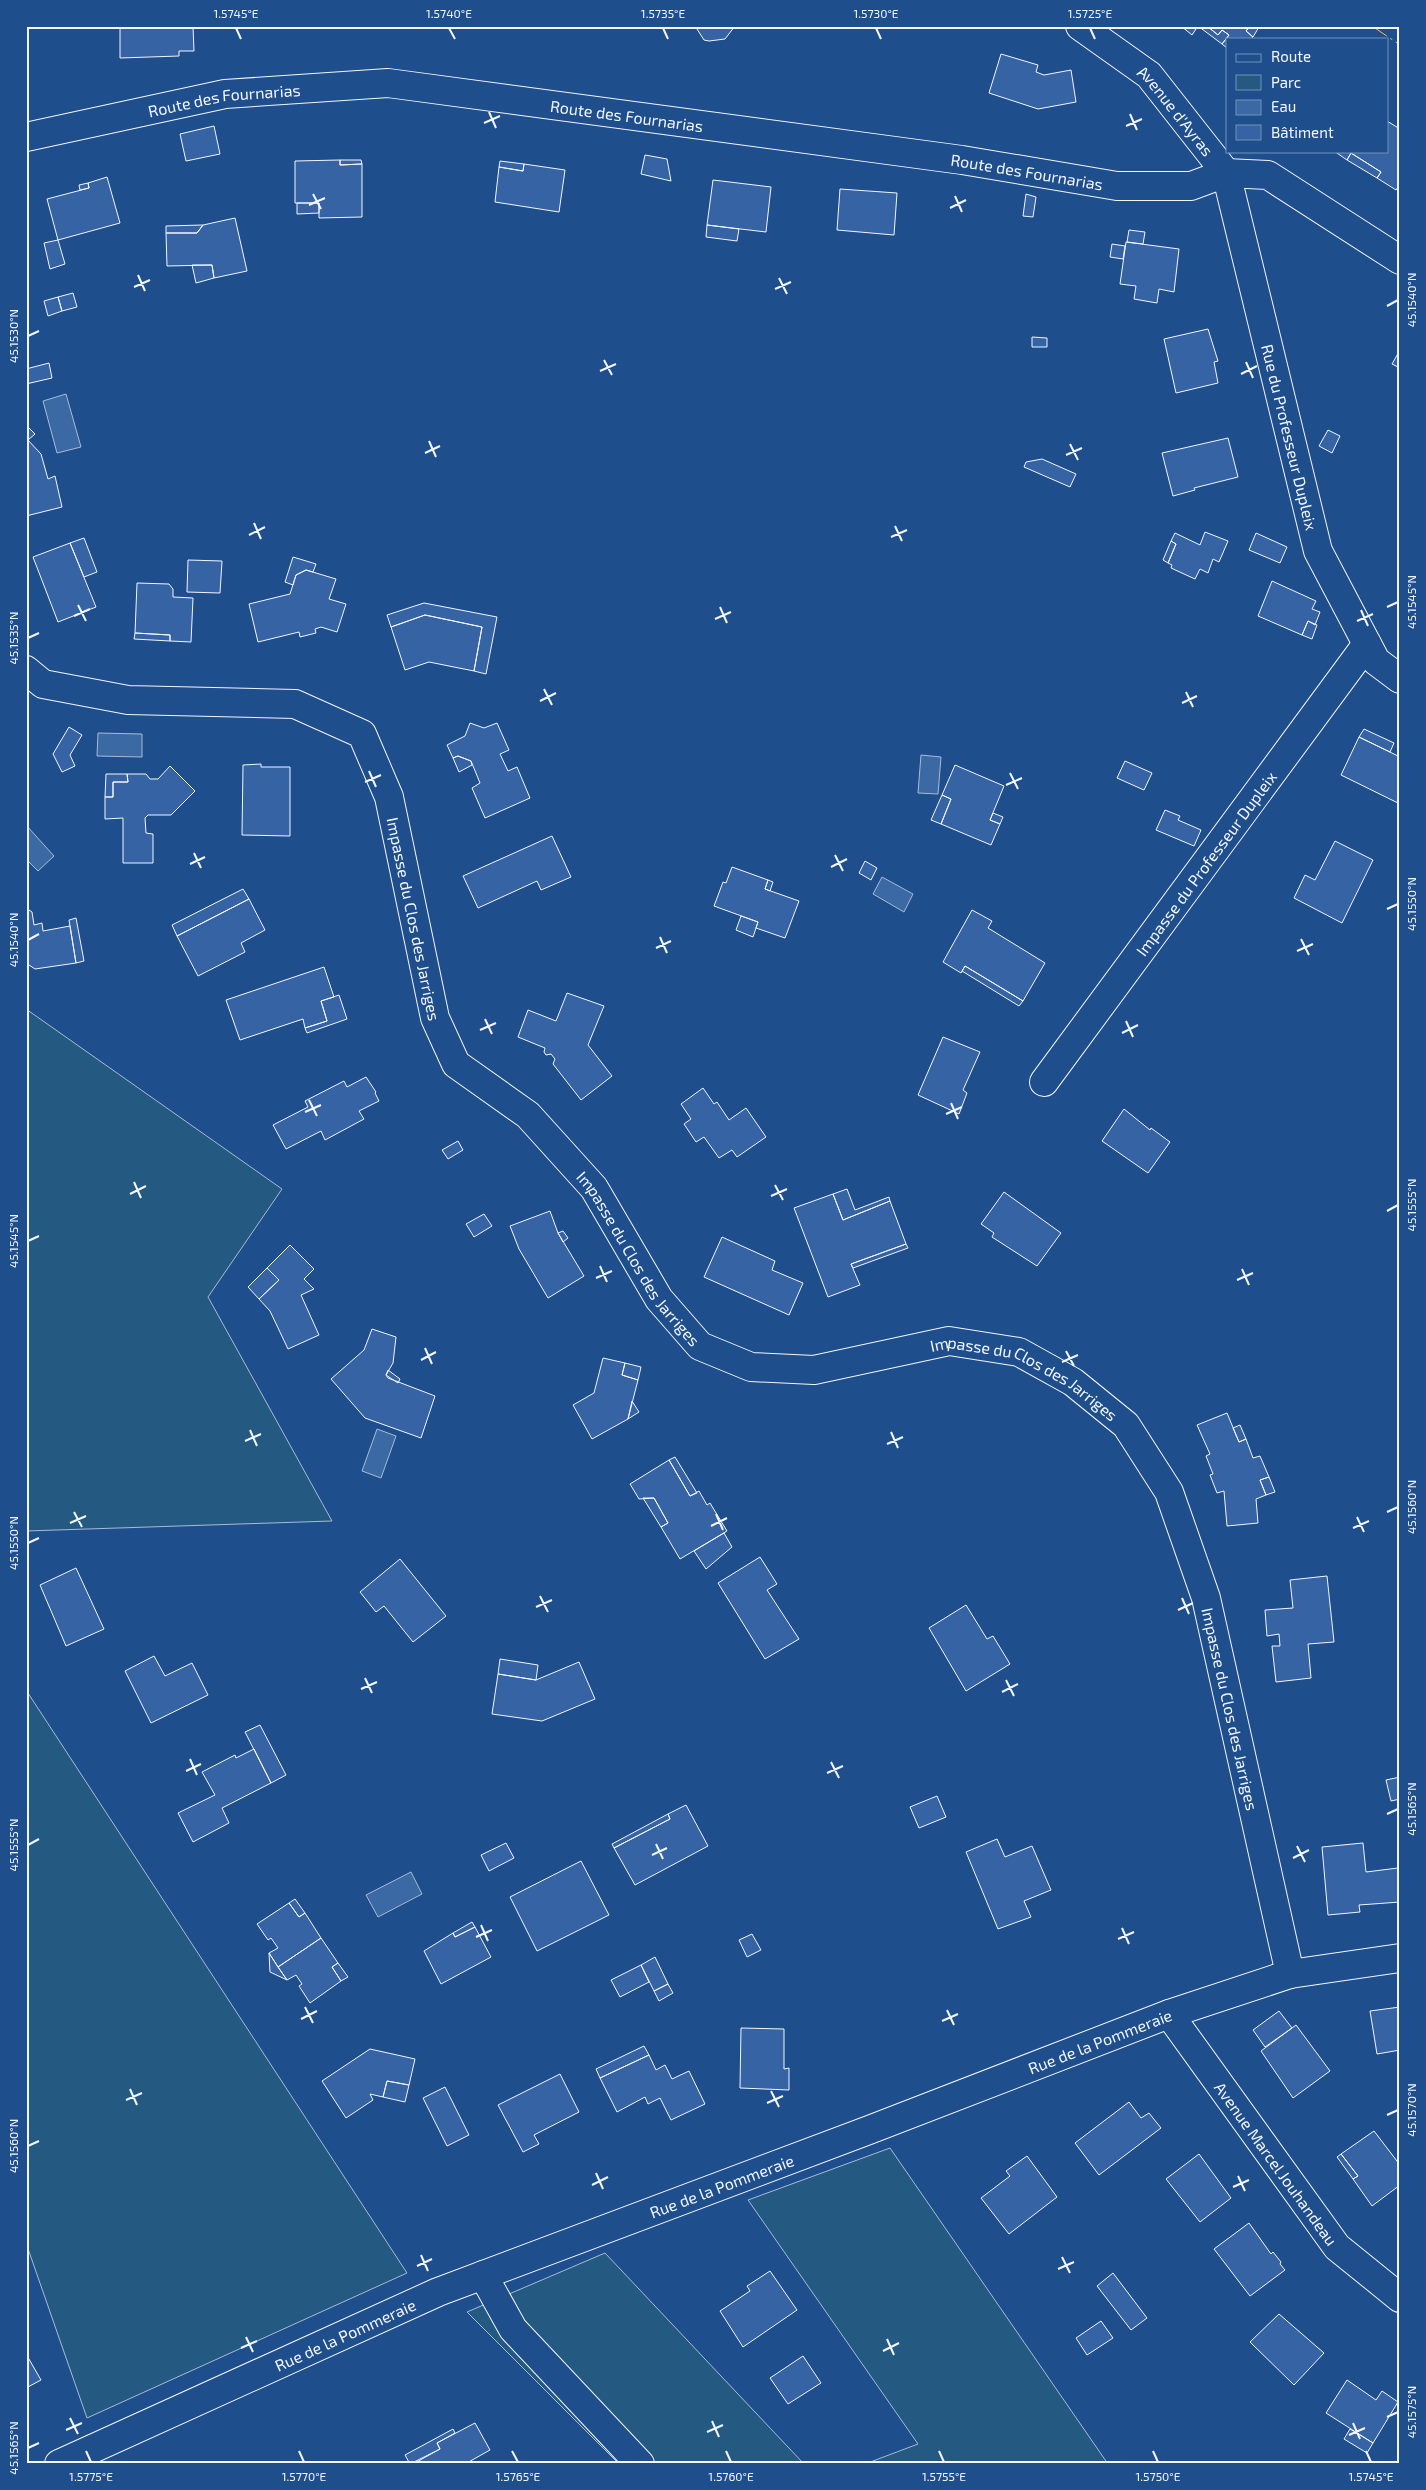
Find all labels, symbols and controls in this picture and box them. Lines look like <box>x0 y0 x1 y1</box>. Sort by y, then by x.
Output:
text: 1.5745°E <box>214 6 259 20</box>
text: 1.5740°E <box>426 6 472 20</box>
text: 1.5735°E <box>641 6 685 20</box>
text: 1.5730°E <box>853 6 899 20</box>
text: 1.5725°E <box>1068 6 1112 20</box>
legend <box>1226 38 1388 152</box>
text: Route <box>1271 47 1311 65</box>
street label: Avenue d'Ayras <box>1135 61 1218 159</box>
text: Parc <box>1271 73 1301 91</box>
street label: Route des Fournarias <box>146 79 301 120</box>
street label: Route des Fournarias <box>549 95 705 135</box>
text: Eau <box>1271 97 1296 115</box>
text: Bâtiment <box>1271 123 1334 141</box>
street label: Route des Fournarias <box>950 149 1105 193</box>
text: 45.1540°N <box>1404 273 1418 327</box>
text: 45.1530°N <box>6 309 20 363</box>
street label: Rue du Professeur Dupleix <box>1258 342 1322 533</box>
text: 45.1545°N <box>1404 575 1418 629</box>
text: 45.1535°N <box>6 611 20 665</box>
street label: Impasse du Professeur Dupleix <box>1131 767 1280 959</box>
street label: Impasse du Clos des Jarriges <box>384 816 445 1022</box>
text: 45.1550°N <box>1404 877 1418 931</box>
text: 45.1540°N <box>6 913 20 967</box>
street label: Impasse du Clos des Jarriges <box>574 1167 705 1349</box>
text: 45.1555°N <box>1404 1179 1418 1231</box>
text: 45.1545°N <box>6 1214 20 1268</box>
street label: Impasse du Clos des Jarriges <box>928 1331 1122 1424</box>
text: 45.1560°N <box>1404 1480 1418 1534</box>
text: 45.1550°N <box>6 1516 20 1570</box>
street label: Impasse du Clos des Jarriges <box>1199 1606 1263 1812</box>
text: 45.1565°N <box>1404 1782 1418 1836</box>
text: 45.1555°N <box>6 1819 20 1871</box>
street label: Rue de la Pommeraie <box>1025 2004 1174 2077</box>
street label: Avenue Marcel Jouhandeau <box>1211 2078 1342 2249</box>
text: 45.1570°N <box>1404 2083 1418 2137</box>
text: 45.1560°N <box>6 2119 20 2173</box>
street label: Rue de la Pommeraie <box>647 2150 796 2221</box>
street label: Rue de la Pommeraie <box>272 2294 418 2374</box>
text: 45.1575°N <box>1404 2386 1418 2438</box>
text: 45.1565°N <box>6 2421 20 2475</box>
text: 1.5775°E <box>69 2469 113 2483</box>
text: 1.5770°E <box>282 2469 327 2483</box>
text: 1.5765°E <box>496 2469 541 2483</box>
text: 1.5760°E <box>708 2469 754 2483</box>
text: 1.5755°E <box>922 2469 966 2483</box>
text: 1.5750°E <box>1136 2469 1181 2483</box>
text: 1.5745°E <box>1349 2469 1394 2483</box>

